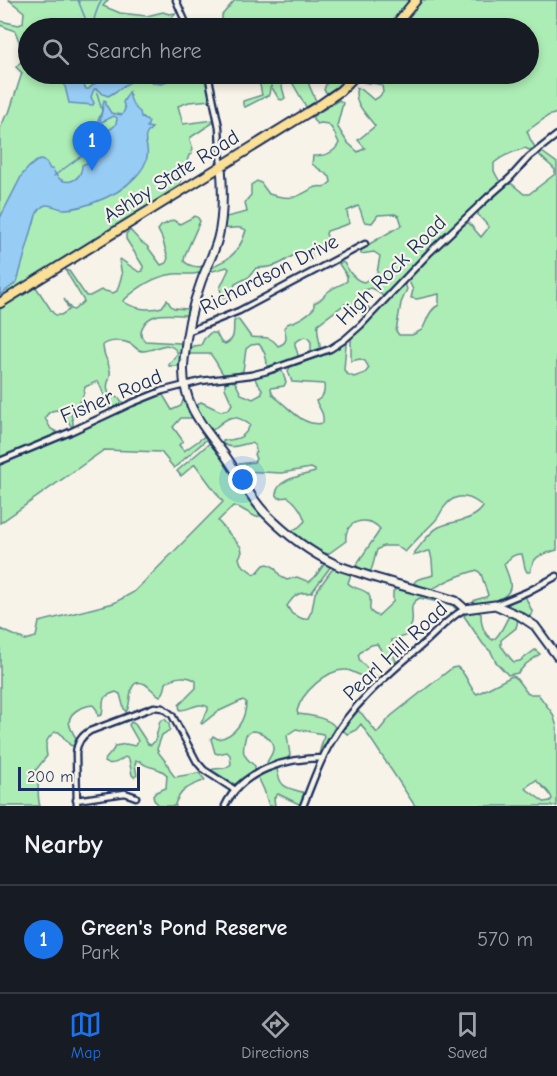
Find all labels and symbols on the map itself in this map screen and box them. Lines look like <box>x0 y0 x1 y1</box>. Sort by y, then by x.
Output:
pin: 1 <box>72 122 112 171</box>
street label: Ashby State Road <box>99 125 243 227</box>
street label: High Rock Road <box>331 210 451 330</box>
street label: Richardson Drive <box>196 229 342 319</box>
street label: Fisher Road <box>57 364 165 428</box>
your location <box>228 465 257 494</box>
street label: Pearl Hill Road <box>338 597 452 705</box>
scale bar <box>18 764 140 792</box>

